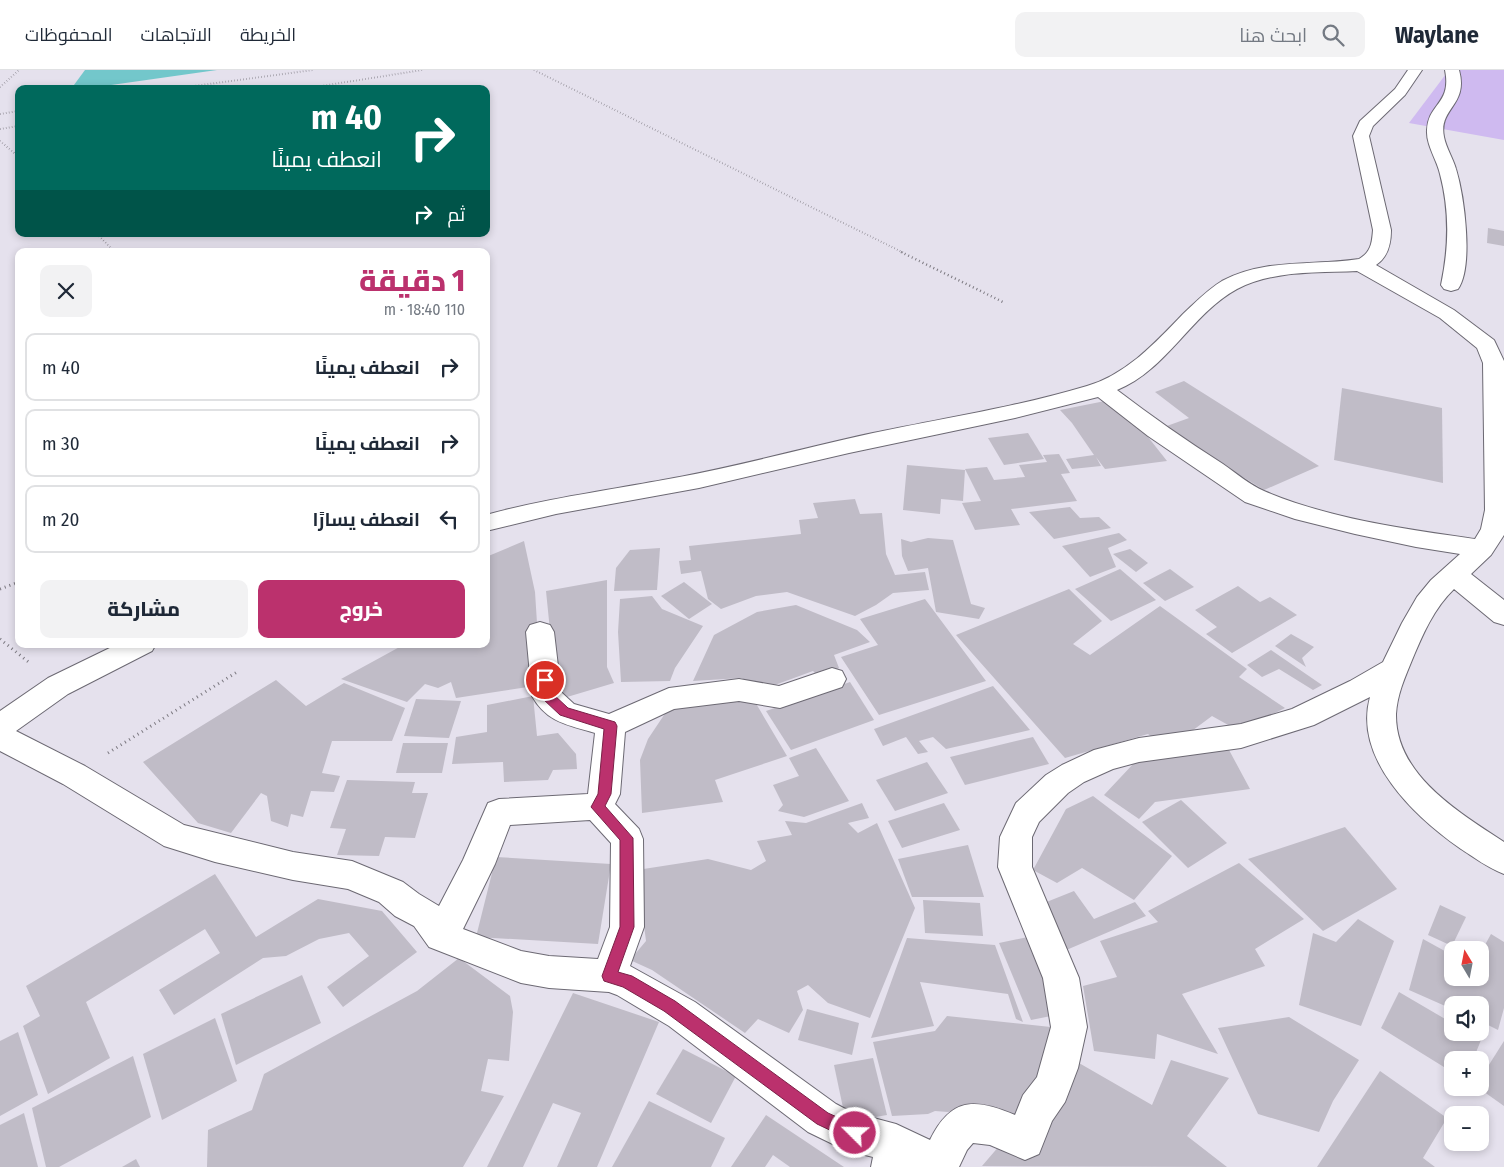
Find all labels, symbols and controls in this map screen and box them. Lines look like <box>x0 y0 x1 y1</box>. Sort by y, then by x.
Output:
search box <box>1015 12 1365 57</box>
icon: search <box>1319 21 1347 49</box>
text: Waylane <box>1395 21 1479 49</box>
text: المحفوظات <box>25 24 113 46</box>
text: الاتجاهات <box>141 24 212 46</box>
text: الخريطة <box>240 24 296 46</box>
text: ابحث هنا <box>1239 24 1307 47</box>
text: 40 m <box>311 96 382 138</box>
icon: right <box>400 105 465 170</box>
text: انعطف يمينًا <box>271 146 382 173</box>
icon: right <box>409 200 437 228</box>
text: ثم <box>447 203 465 226</box>
text: 1 دقيقة <box>359 263 465 299</box>
button: close <box>40 265 92 317</box>
text: 110 m · 18:40 <box>384 300 465 319</box>
icon: right <box>435 353 463 381</box>
text: 40 m <box>42 356 80 379</box>
text: انعطف يمينًا <box>315 356 420 379</box>
icon: right <box>435 429 463 457</box>
text: 30 m <box>42 432 80 455</box>
text: انعطف يمينًا <box>315 432 420 455</box>
icon: left <box>435 505 463 533</box>
text: 20 m <box>42 508 79 531</box>
text: انعطف يسارًا <box>312 508 420 531</box>
button: مشاركة <box>40 580 248 638</box>
button: خروج <box>258 580 465 638</box>
pin <box>524 659 566 701</box>
icon: arrive <box>531 666 559 694</box>
north arrow <box>1444 941 1489 986</box>
map controls <box>1444 941 1489 1151</box>
button: sound <box>1444 996 1489 1041</box>
button: + <box>1444 1051 1489 1096</box>
position arrow <box>828 1106 880 1158</box>
button: − <box>1444 1106 1489 1151</box>

